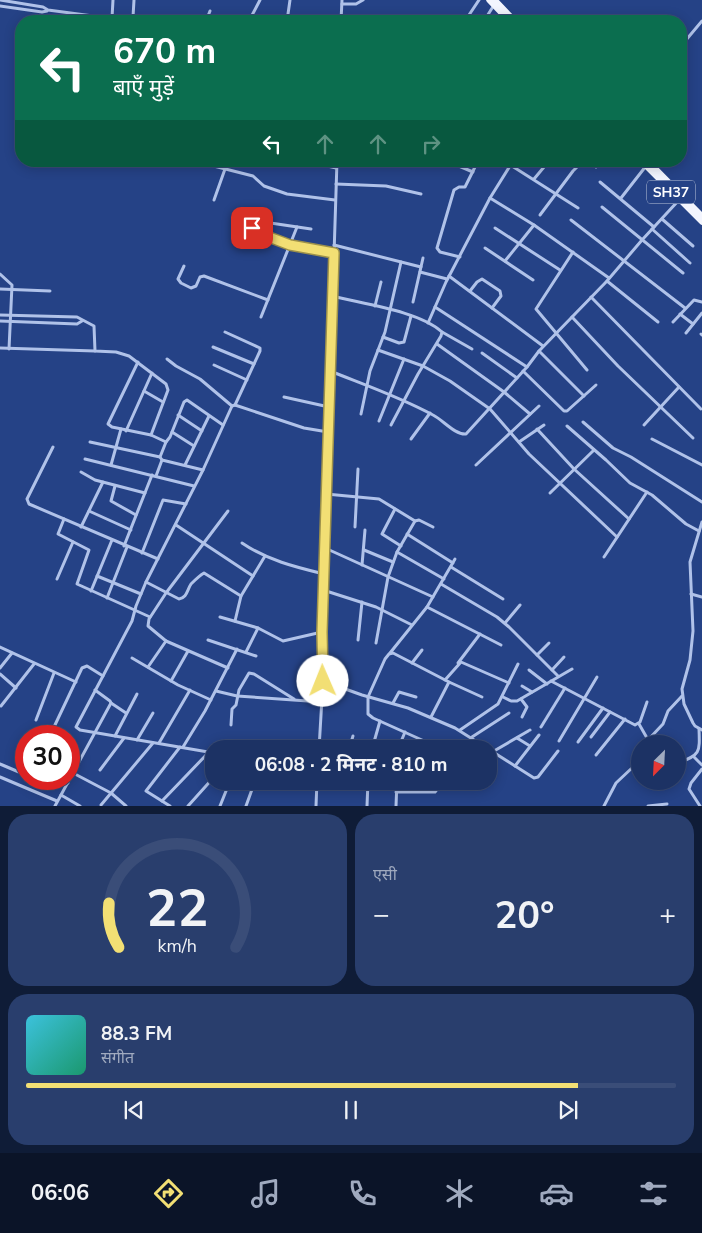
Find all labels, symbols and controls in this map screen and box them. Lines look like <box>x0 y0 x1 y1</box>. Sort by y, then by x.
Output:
text: 670 m <box>113 28 216 75</box>
icon: left <box>30 35 95 100</box>
text: बाएँ मुड़ें <box>113 73 174 103</box>
icon: left <box>258 130 286 158</box>
icon: ahead <box>311 130 339 158</box>
icon: ahead <box>364 130 392 158</box>
icon: right <box>417 130 445 158</box>
road number: SH37 <box>647 180 695 203</box>
pin <box>231 207 273 249</box>
icon: arrive <box>238 214 266 242</box>
position arrow <box>296 654 348 706</box>
speed limit sign: 30 <box>15 725 80 790</box>
north arrow <box>631 735 686 790</box>
map controls <box>631 735 686 790</box>
text: 06:08 · 2 मिनट · 810 m <box>255 752 447 778</box>
text: एसी <box>373 864 397 886</box>
text: 22 <box>146 873 209 944</box>
text: 20° <box>494 890 555 941</box>
text: − <box>373 896 390 934</box>
text: + <box>659 896 676 934</box>
text: km/h <box>158 934 197 958</box>
text: 88.3 FM <box>101 1021 172 1047</box>
text: संगीत <box>101 1047 134 1069</box>
icon: previous <box>120 1096 148 1124</box>
icon: pause <box>337 1096 365 1124</box>
icon: next <box>554 1096 582 1124</box>
icon: directions <box>151 1176 186 1211</box>
icon: music <box>248 1176 283 1211</box>
icon: phone <box>345 1176 380 1211</box>
icon: climate <box>442 1176 477 1211</box>
icon: car <box>539 1176 574 1211</box>
icon: filters <box>636 1176 671 1211</box>
text: 06:06 <box>31 1178 89 1208</box>

